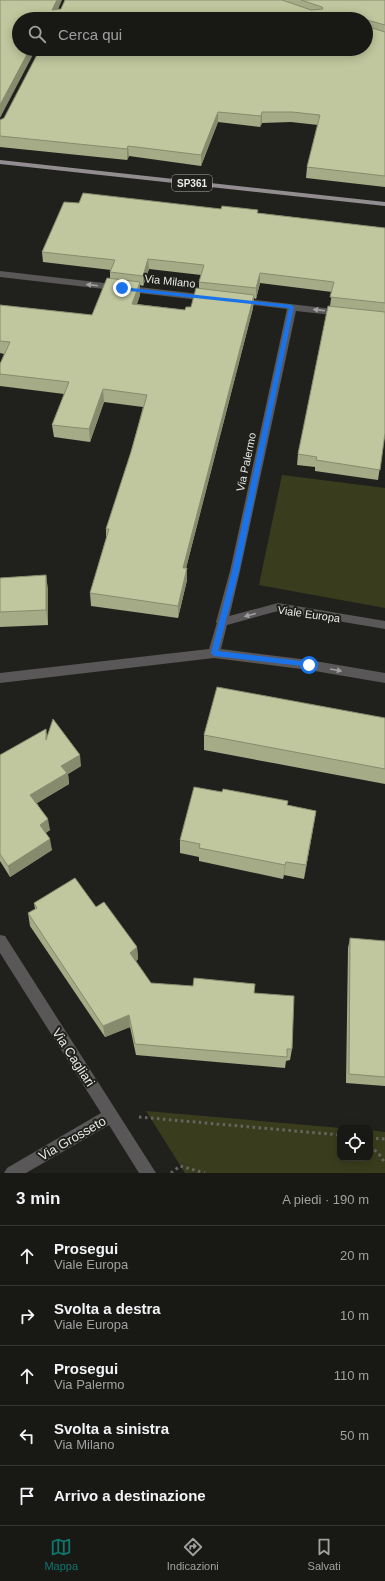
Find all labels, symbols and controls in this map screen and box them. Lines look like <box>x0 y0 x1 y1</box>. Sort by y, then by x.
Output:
search box <box>12 12 373 56</box>
icon: search <box>26 23 48 45</box>
text: Cerca qui <box>58 26 122 43</box>
road number: SP361 <box>172 175 212 191</box>
street label: Via Milano <box>144 272 196 290</box>
route end <box>113 279 131 297</box>
one-way arrow <box>86 282 98 288</box>
one-way arrow <box>312 307 325 313</box>
street label: Via Palermo <box>234 432 258 492</box>
street label: Viale Europa <box>277 604 342 624</box>
one-way arrow <box>244 612 257 618</box>
route start <box>300 656 318 674</box>
one-way arrow <box>330 667 342 673</box>
street label: Via Cagliari <box>49 1025 98 1089</box>
street label: Via Grosseto <box>36 1113 108 1164</box>
map controls <box>337 1125 373 1161</box>
button: locate <box>337 1125 373 1161</box>
text: 3 min <box>16 1189 60 1208</box>
text: A piedi · 190 m <box>282 1192 369 1207</box>
text: Prosegui <box>54 1240 118 1257</box>
icon: ahead <box>16 1245 38 1267</box>
text: 20 m <box>340 1248 369 1263</box>
text: Viale Europa <box>54 1257 128 1272</box>
text: Svolta a destra <box>54 1300 161 1317</box>
icon: right <box>16 1305 38 1327</box>
text: 10 m <box>340 1308 369 1323</box>
text: Viale Europa <box>54 1317 128 1332</box>
text: Prosegui <box>54 1360 118 1377</box>
icon: ahead <box>16 1365 38 1387</box>
text: 110 m <box>334 1368 369 1383</box>
text: Via Palermo <box>54 1377 125 1392</box>
text: Svolta a sinistra <box>54 1420 169 1437</box>
icon: left <box>16 1425 38 1447</box>
text: 50 m <box>340 1428 369 1443</box>
text: Via Milano <box>54 1437 114 1452</box>
icon: arrive <box>16 1485 38 1507</box>
text: Arrivo a destinazione <box>54 1487 206 1504</box>
tab: Mappa <box>44 1536 78 1572</box>
tab: Indicazioni <box>167 1536 219 1572</box>
tab: Salvati <box>308 1536 341 1572</box>

